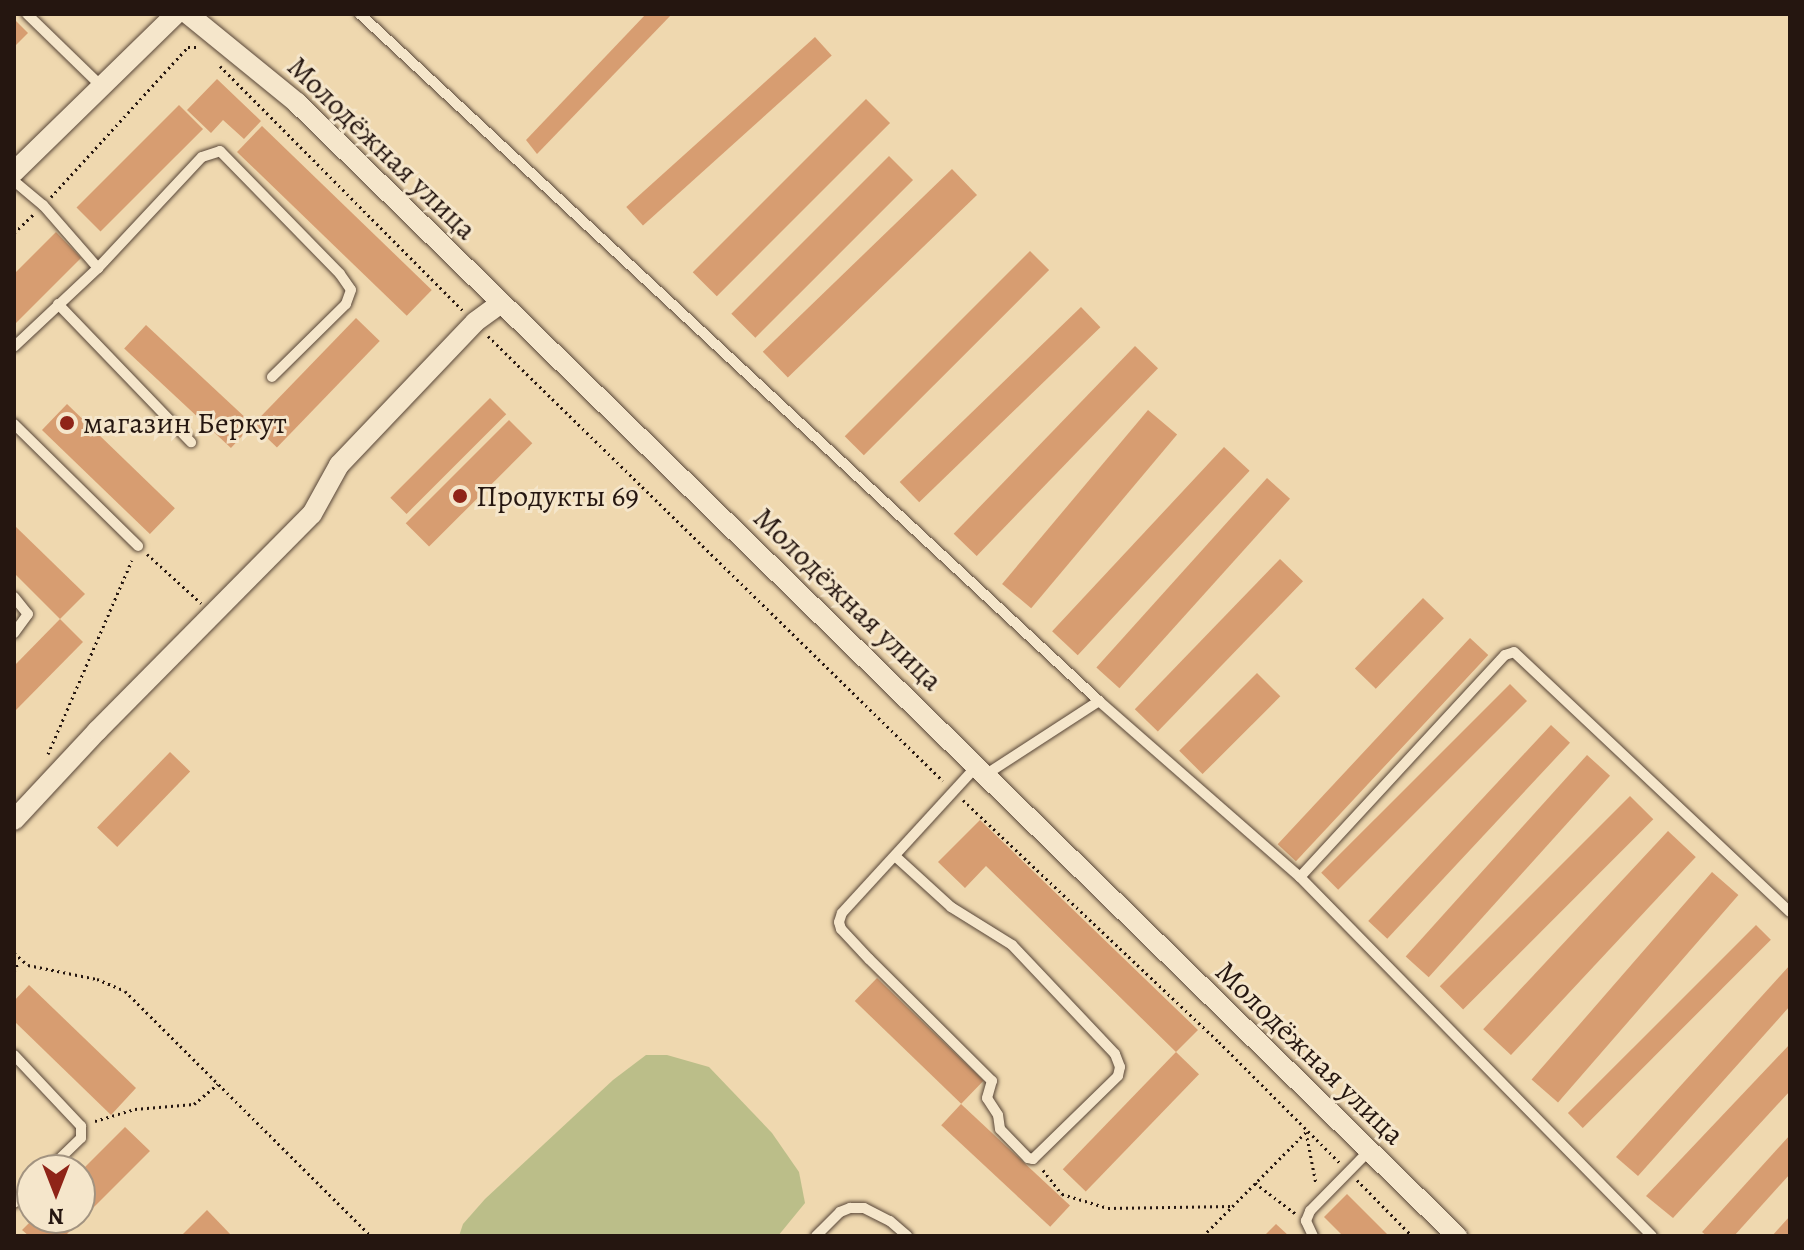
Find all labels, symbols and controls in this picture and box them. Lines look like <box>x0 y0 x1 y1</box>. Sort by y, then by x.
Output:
street label: Молодёжная улица <box>280 49 484 247</box>
place label: магазин Беркут <box>83 405 287 441</box>
marker: магазин Беркут <box>58 414 76 432</box>
place label: Продукты 69 <box>476 478 639 514</box>
marker: Продукты 69 <box>451 487 469 505</box>
street label: Молодёжная улица <box>746 500 950 698</box>
street label: Молодёжная улица <box>1208 954 1412 1152</box>
north arrow <box>16 1154 96 1234</box>
text: N <box>48 1201 64 1231</box>

